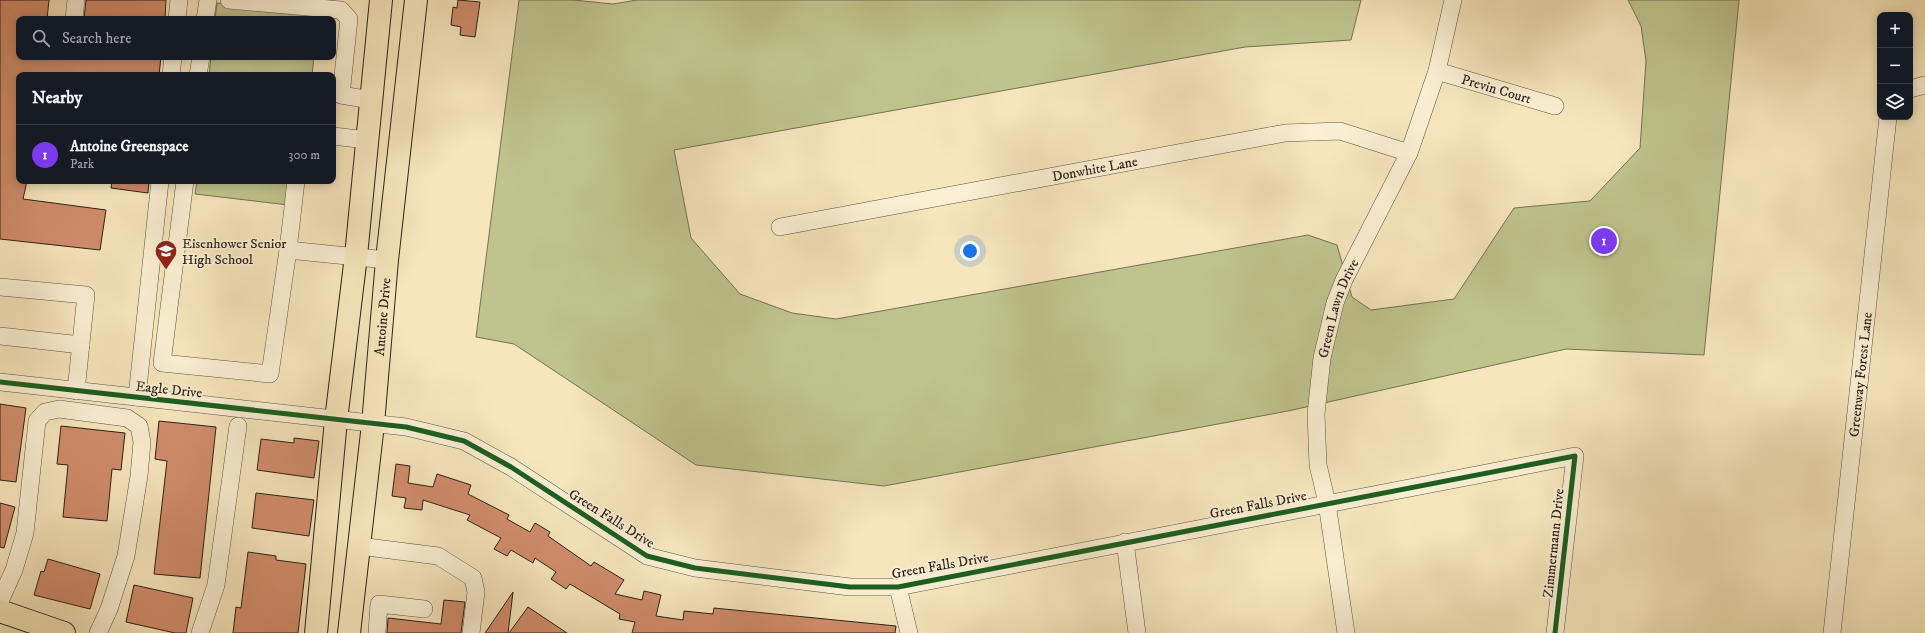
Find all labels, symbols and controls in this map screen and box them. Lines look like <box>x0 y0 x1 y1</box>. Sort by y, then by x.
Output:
map controls <box>1877 12 1913 120</box>
button: + <box>1877 12 1913 48</box>
search box <box>16 16 336 60</box>
icon: search <box>30 27 52 49</box>
text: Search here <box>62 29 131 48</box>
button: − <box>1877 48 1913 84</box>
street label: Previn Court <box>1459 71 1534 109</box>
button: layers <box>1877 84 1913 120</box>
text: Nearby <box>32 87 82 109</box>
text: Antoine Greenspace <box>70 137 188 156</box>
text: 1 <box>43 147 47 163</box>
text: 300 m <box>289 147 320 163</box>
street label: Donwhite Lane <box>1051 153 1139 186</box>
text: Park <box>70 156 94 172</box>
pin: 1 <box>1591 226 1617 256</box>
place label: Eisenhower Senior High School <box>182 235 287 269</box>
school or university icon: Eisenhower Senior High School <box>153 238 179 271</box>
your location <box>960 241 980 261</box>
street label: Green Lawn Drive <box>1314 256 1363 360</box>
street label: Antoine Drive <box>371 277 395 357</box>
street label: Greenway Forest Lane <box>1845 311 1877 438</box>
street label: Eagle Drive <box>135 378 203 402</box>
street label: Green Falls Drive <box>565 485 658 553</box>
street label: Green Falls Drive <box>1208 487 1308 523</box>
street label: Zimmermann Drive <box>1539 487 1569 599</box>
street label: Green Falls Drive <box>890 549 990 583</box>

